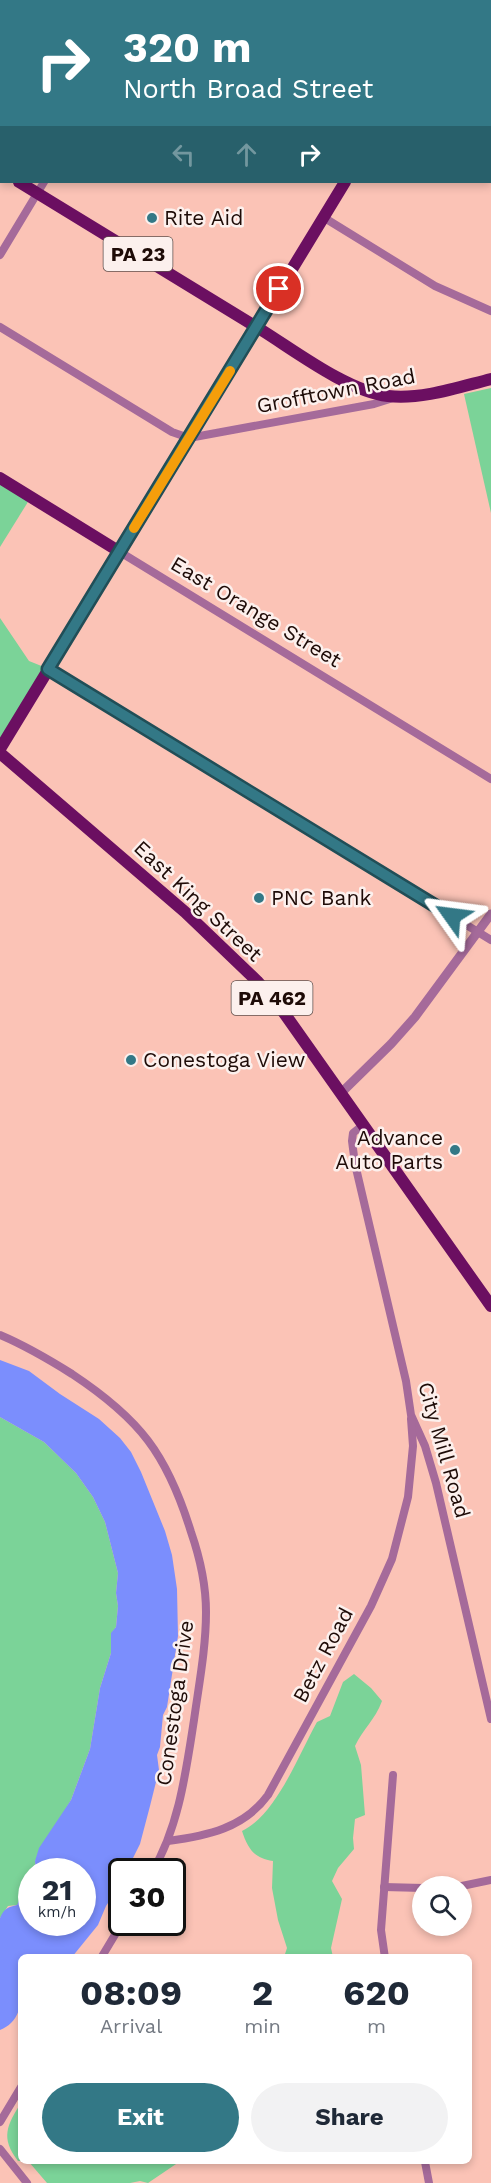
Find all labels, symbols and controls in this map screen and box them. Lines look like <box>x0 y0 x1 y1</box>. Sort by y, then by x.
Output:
text: 320 m <box>123 23 252 72</box>
icon: right <box>24 24 102 102</box>
text: North Broad Street <box>123 73 373 105</box>
icon: left <box>167 138 200 171</box>
icon: ahead <box>230 138 263 171</box>
icon: right <box>293 138 326 171</box>
place label: Rite Aid <box>164 205 243 230</box>
marker: Rite Aid <box>145 211 159 225</box>
road number: PA 23 <box>104 237 172 271</box>
pin <box>253 263 304 314</box>
icon: arrive <box>262 272 295 305</box>
street label: Grofftown Road <box>254 363 417 418</box>
street label: East Orange Street <box>166 551 346 673</box>
street label: East King Street <box>129 835 268 967</box>
position arrow <box>420 884 484 948</box>
place label: PNC Bank <box>271 885 371 910</box>
marker: PNC Bank <box>252 891 266 905</box>
road number: PA 462 <box>232 981 312 1015</box>
place label: Conestoga View <box>143 1047 305 1072</box>
marker: Conestoga View <box>124 1053 138 1067</box>
place label: Advance Auto Parts <box>335 1125 443 1174</box>
marker: Advance Auto Parts <box>448 1143 462 1157</box>
street label: City Mill Road <box>413 1379 476 1521</box>
street label: Betz Road <box>287 1603 358 1707</box>
street label: Conestoga Drive <box>151 1619 198 1787</box>
speed limit sign: 30 <box>108 1858 186 1936</box>
text: 21 <box>42 1872 72 1907</box>
map controls <box>412 1876 472 1936</box>
button: search <box>412 1876 472 1936</box>
text: km/h <box>38 1903 76 1921</box>
text: 08:09 <box>80 1972 182 2014</box>
text: 2 <box>252 1972 273 2014</box>
text: 620 <box>343 1972 410 2014</box>
text: Arrival <box>100 2014 162 2038</box>
text: min <box>244 2014 281 2038</box>
text: m <box>367 2014 386 2038</box>
button: Exit <box>42 2083 239 2152</box>
button: Share <box>251 2083 448 2152</box>

